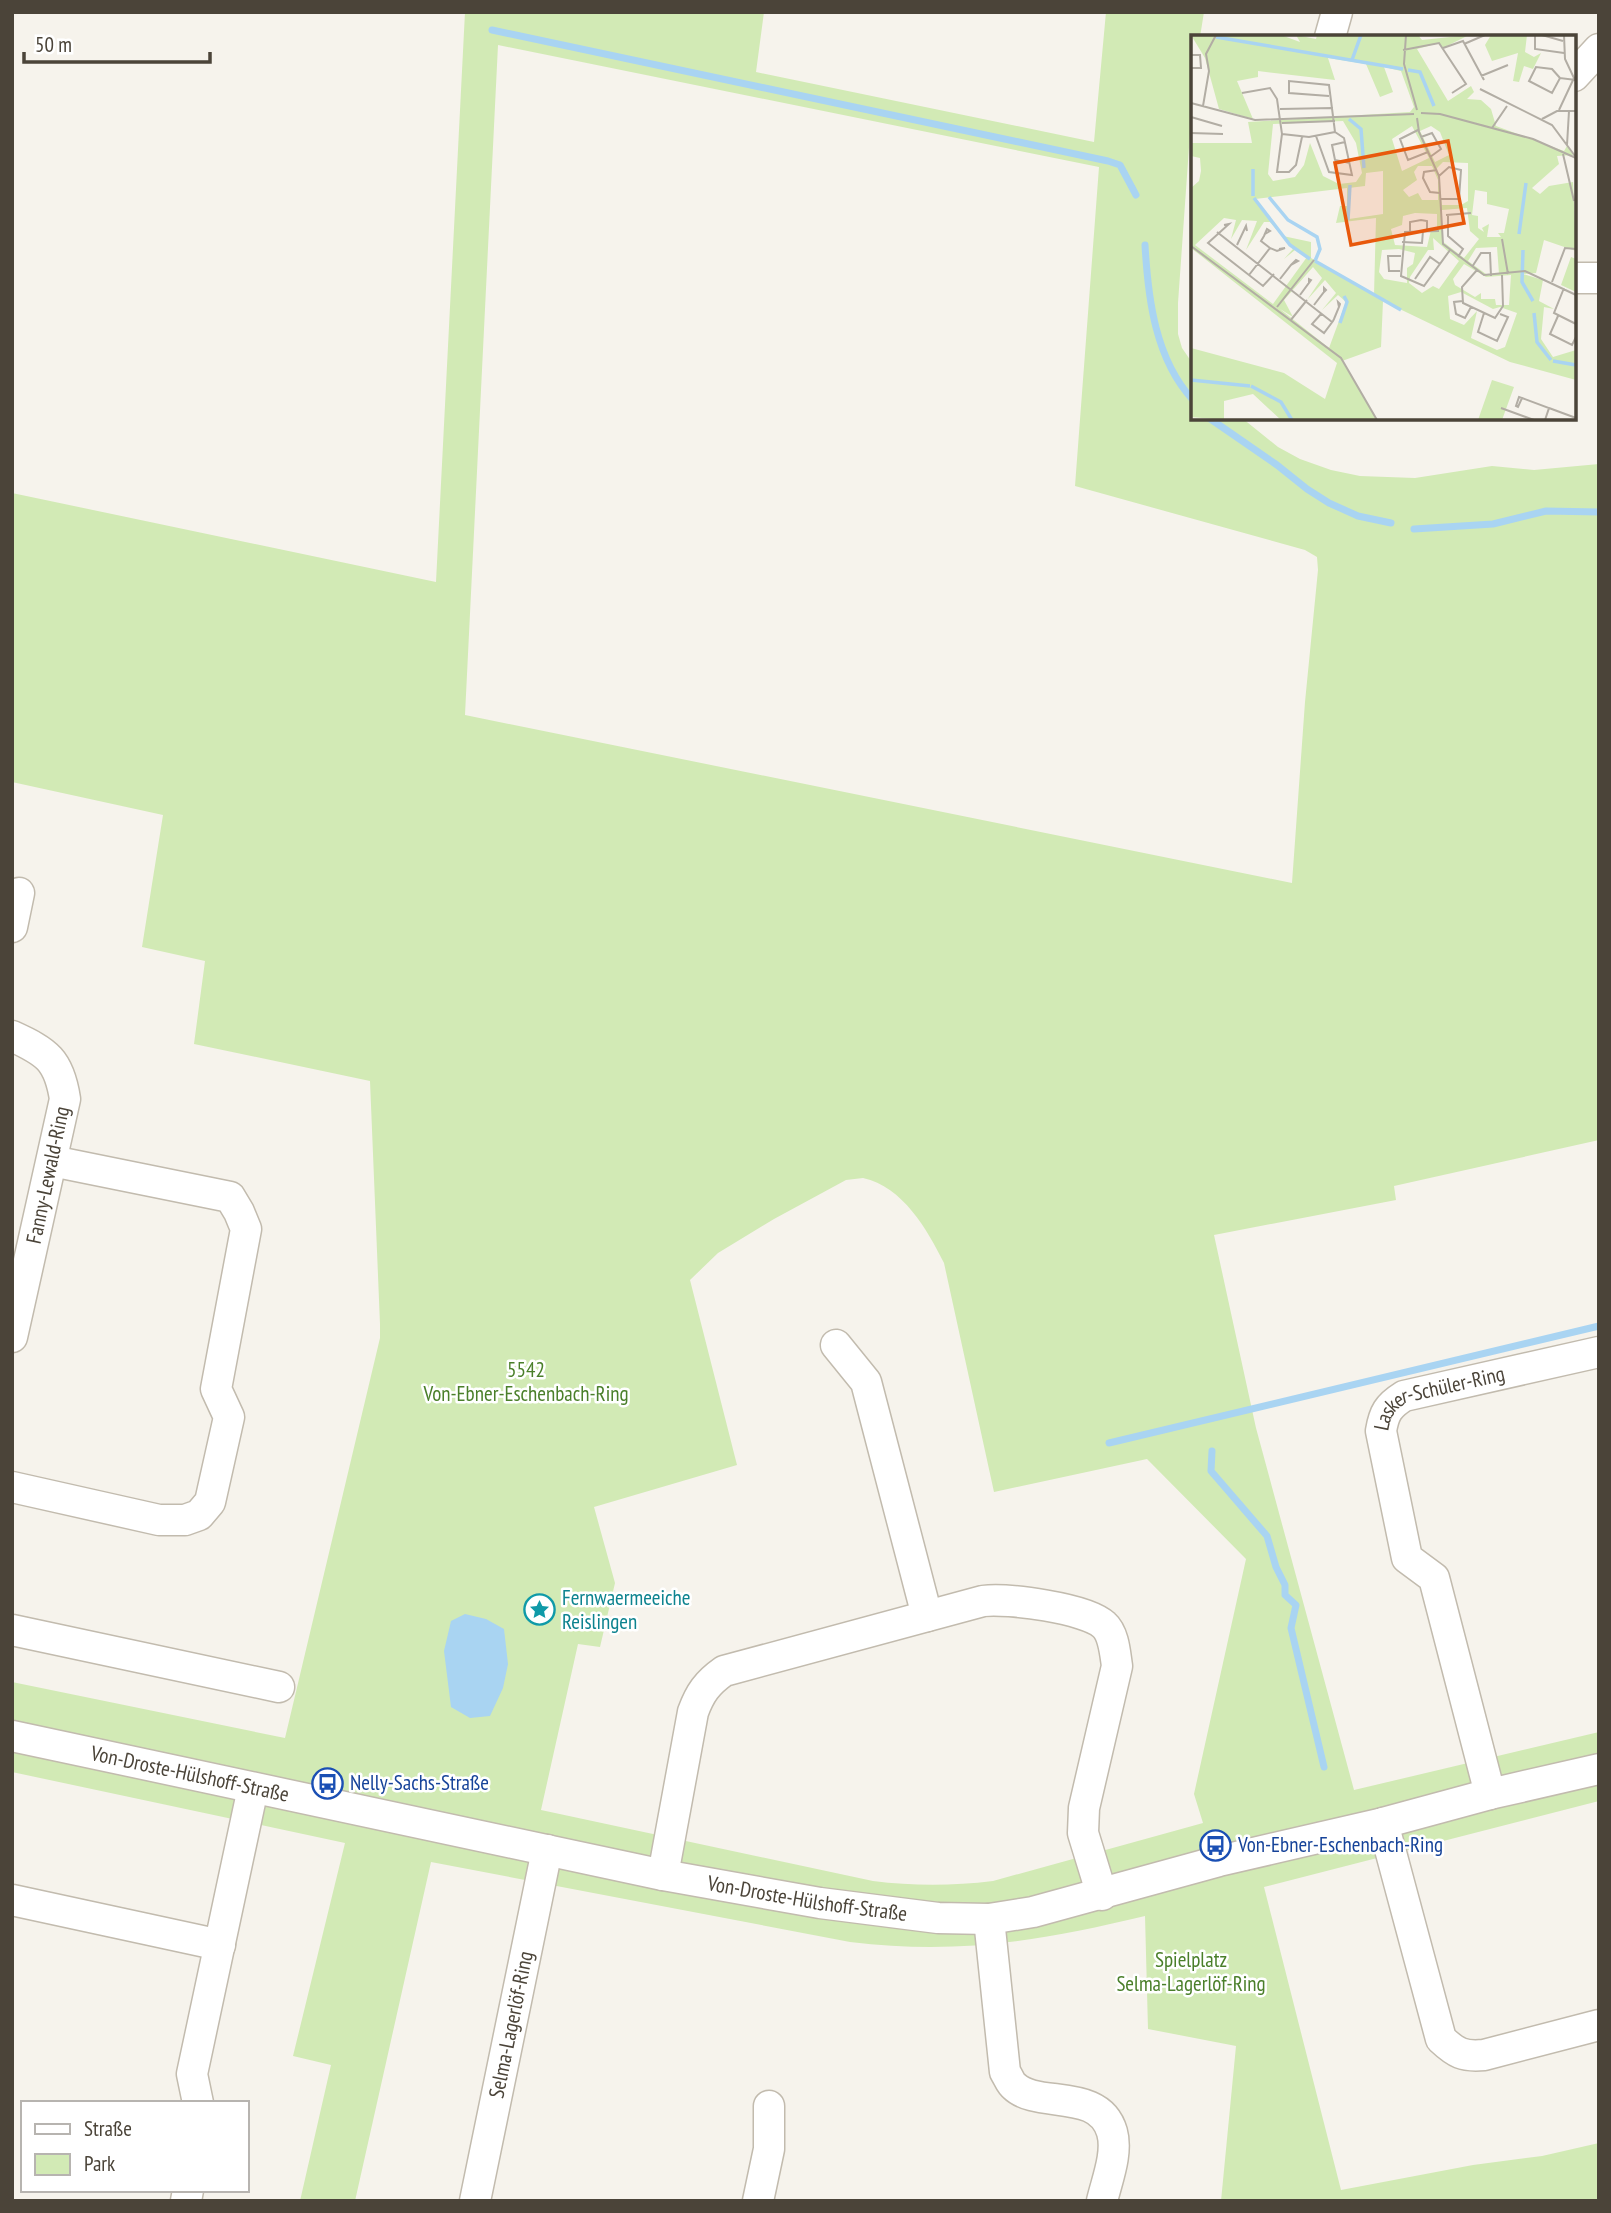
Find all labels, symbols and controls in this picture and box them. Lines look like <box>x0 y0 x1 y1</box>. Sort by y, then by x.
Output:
scale bar <box>24 21 210 65</box>
text: 50 m <box>35 31 72 58</box>
inset map <box>1191 35 1576 420</box>
street label: Fanny-Lewald-Ring <box>20 1104 75 1246</box>
park label: 5542 Von-Ebner-Eschenbach-Ring <box>423 1356 628 1407</box>
street label: Lasker-Schüler-Ring <box>1367 1360 1507 1433</box>
place label: Fernwaermeeiche Reislingen <box>562 1584 690 1635</box>
place icon: Fernwaermeeiche Reislingen <box>522 1593 556 1627</box>
street label: Von-Droste-Hülshoff-Straße <box>88 1739 292 1808</box>
bus stop icon: Nelly-Sachs-Straße <box>310 1766 344 1800</box>
place label: Nelly-Sachs-Straße <box>350 1769 489 1796</box>
bus stop icon: Von-Ebner-Eschenbach-Ring <box>1198 1828 1232 1862</box>
place label: Von-Ebner-Eschenbach-Ring <box>1237 1831 1443 1858</box>
street label: Von-Droste-Hülshoff-Straße <box>704 1869 909 1927</box>
park label: Spielplatz Selma-Lagerlöf-Ring <box>1116 1946 1266 1997</box>
street label: Selma-Lagerlöf-Ring <box>482 1949 539 2100</box>
legend <box>21 2101 248 2192</box>
text: Straße <box>84 2115 132 2142</box>
text: Park <box>84 2150 115 2177</box>

